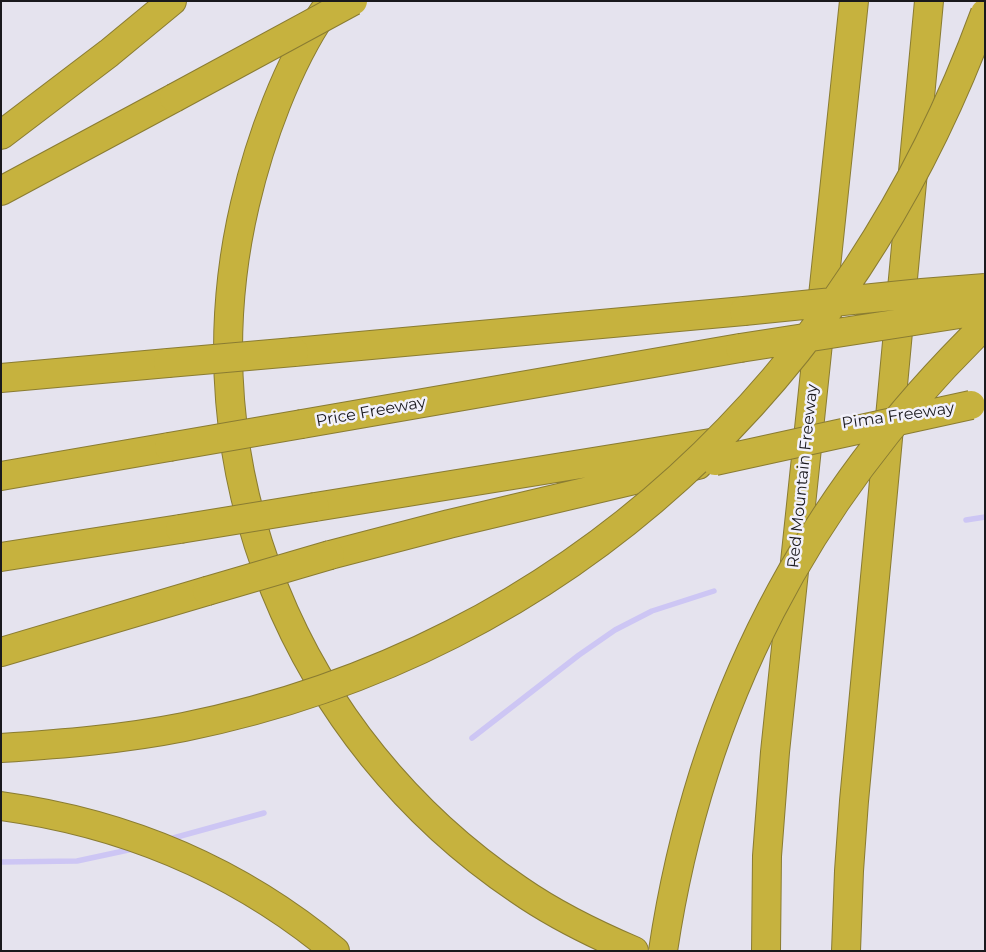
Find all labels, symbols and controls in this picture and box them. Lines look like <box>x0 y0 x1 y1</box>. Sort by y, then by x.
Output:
street label: Red Mountain Freeway <box>784 383 822 569</box>
street label: Price Freeway <box>315 393 427 431</box>
street label: Pima Freeway <box>841 399 955 433</box>

